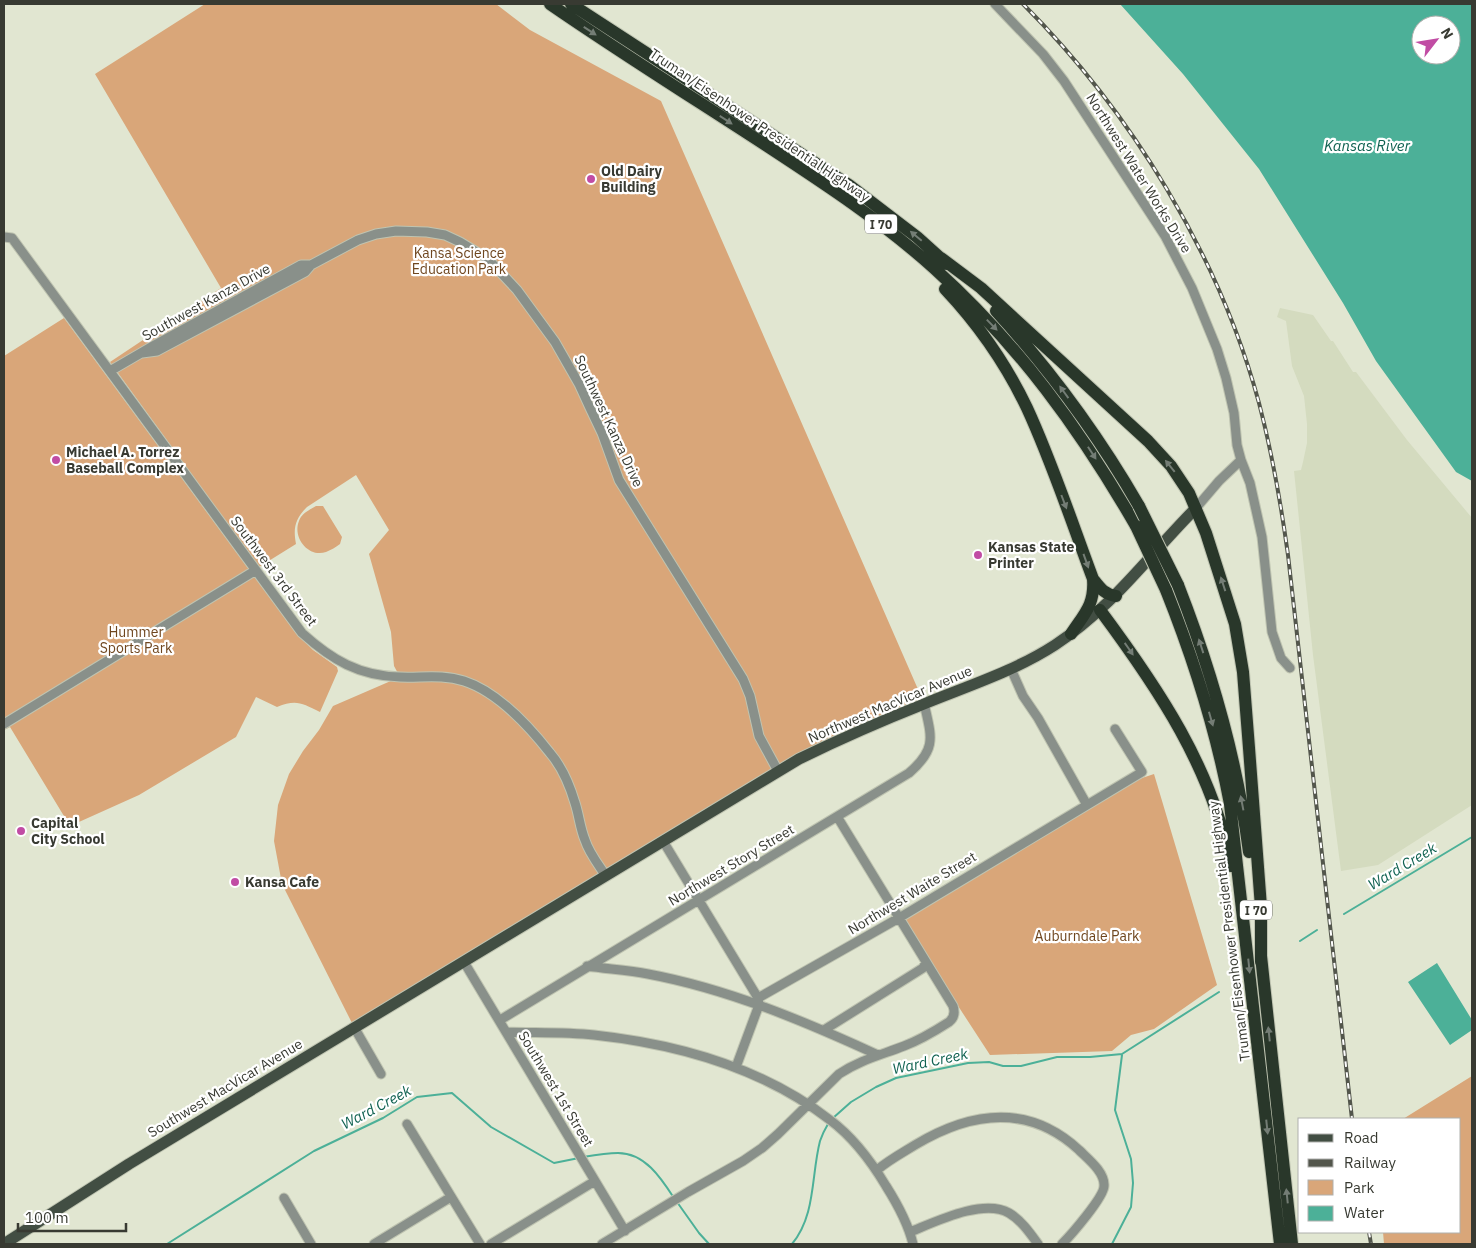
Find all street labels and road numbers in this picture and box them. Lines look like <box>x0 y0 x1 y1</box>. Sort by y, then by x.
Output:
street label: Truman/Eisenhower Presidential Highway <box>646 44 874 206</box>
street label: Northwest Water Works Drive <box>1082 90 1196 256</box>
road number: I 70 <box>865 214 897 233</box>
street label: Southwest Kanza Drive <box>139 259 274 345</box>
street label: Southwest Kanza Drive <box>570 352 648 490</box>
street label: Southwest 3rd Street <box>227 512 321 630</box>
street label: Northwest MacVicar Avenue <box>805 661 975 747</box>
street label: Truman/Eisenhower Presidential Highway <box>1204 800 1254 1062</box>
street label: Northwest Story Street <box>665 820 797 910</box>
street label: Northwest Waite Street <box>845 847 980 938</box>
road number: I 70 <box>1240 900 1272 920</box>
street label: Southwest 1st Street <box>514 1028 598 1150</box>
street label: Southwest MacVicar Avenue <box>144 1034 306 1141</box>

